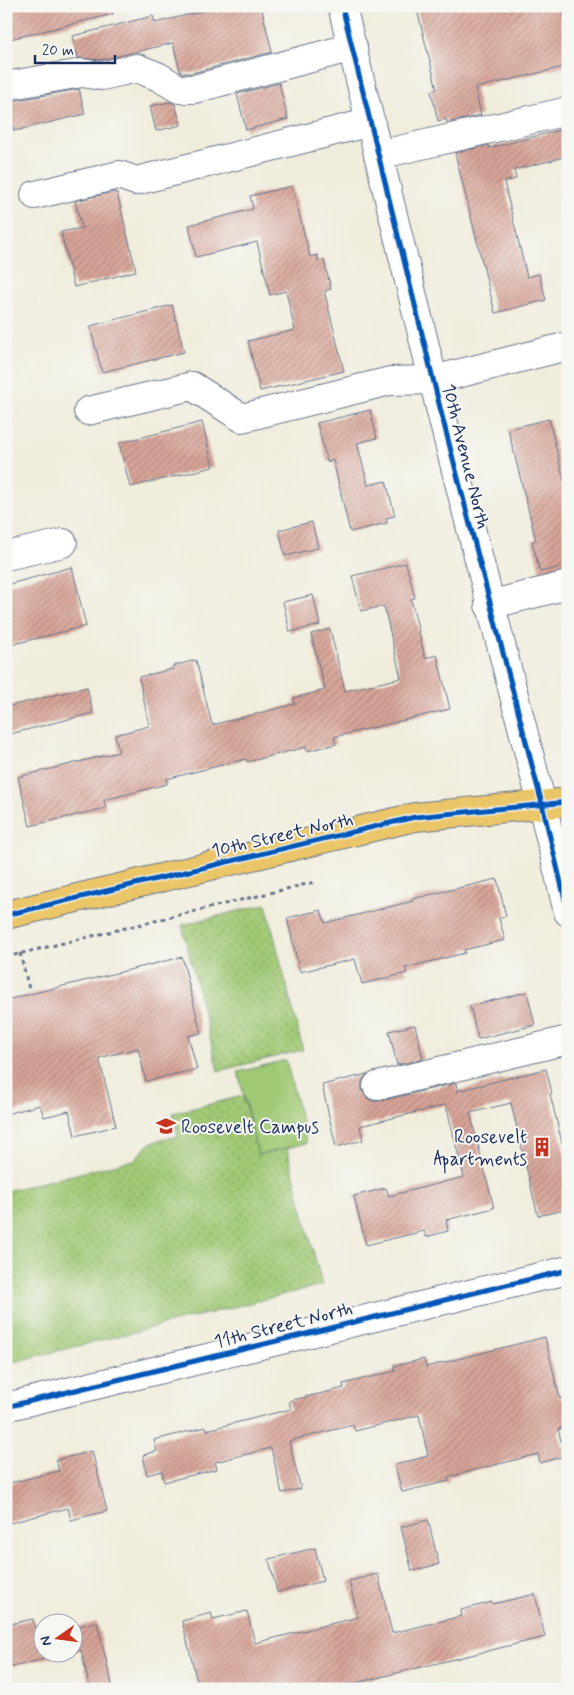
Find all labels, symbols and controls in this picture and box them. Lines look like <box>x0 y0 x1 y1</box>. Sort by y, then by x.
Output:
scale bar <box>35 32 115 64</box>
text: 20 m <box>42 41 74 61</box>
street label: 10th Avenue North <box>435 381 496 532</box>
street label: 10th Street North <box>209 807 356 864</box>
school or university icon: Roosevelt Campus <box>155 1115 177 1137</box>
place label: Roosevelt Campus <box>181 1115 319 1140</box>
place label: Roosevelt Apartments <box>434 1125 527 1174</box>
building icon: Roosevelt Apartments <box>531 1136 553 1158</box>
street label: 11th Street North <box>211 1296 355 1355</box>
north arrow <box>32 1612 82 1662</box>
text: N <box>36 1634 56 1648</box>

